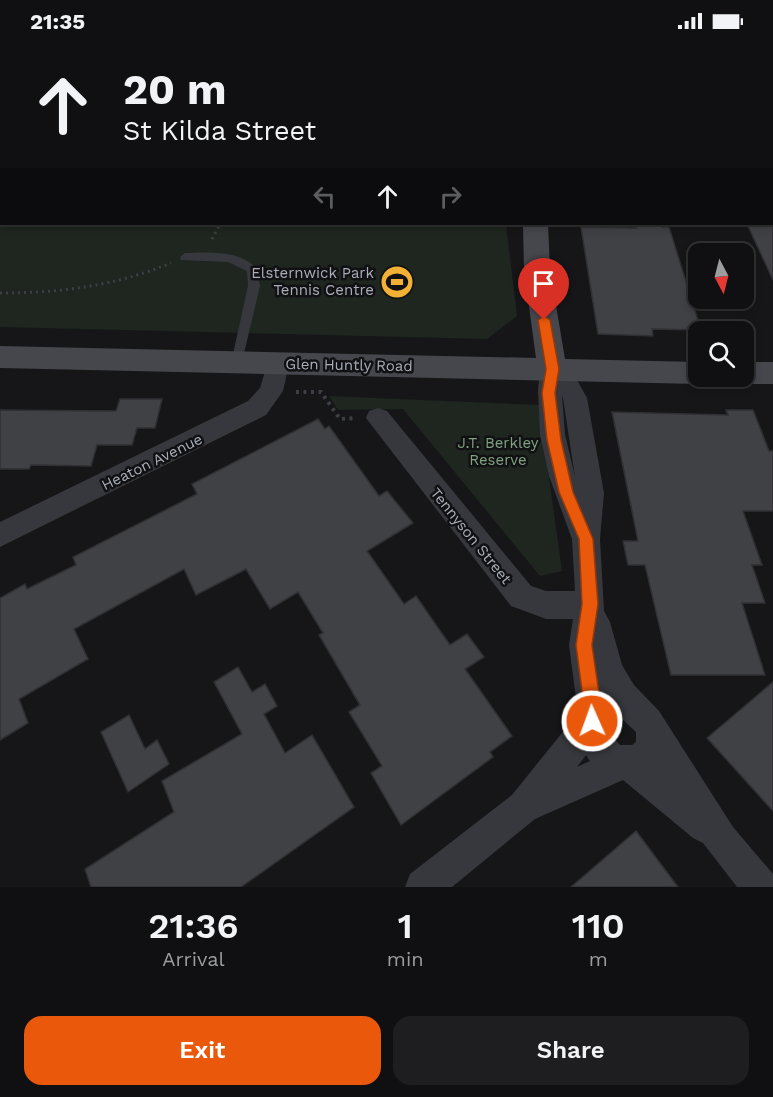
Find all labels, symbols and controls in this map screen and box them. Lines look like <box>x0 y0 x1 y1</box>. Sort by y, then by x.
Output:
text: 21:35 <box>30 9 85 34</box>
text: 20 m <box>123 65 227 114</box>
icon: ahead <box>24 66 102 144</box>
text: St Kilda Street <box>123 115 316 147</box>
icon: left <box>308 180 341 213</box>
icon: ahead <box>371 180 404 213</box>
icon: right <box>434 180 467 213</box>
north arrow <box>688 243 754 309</box>
map controls <box>688 243 754 387</box>
pin <box>518 258 569 320</box>
place label: Elsternwick Park Tennis Centre <box>251 264 374 299</box>
sports icon: Elsternwick Park Tennis Centre <box>379 264 415 300</box>
icon: arrive <box>527 267 560 300</box>
button: search <box>688 321 754 387</box>
street label: Glen Huntly Road <box>285 355 413 375</box>
street label: Heaton Avenue <box>99 430 205 494</box>
park label: J.T. Berkley Reserve <box>457 434 539 469</box>
street label: Tennyson Street <box>427 484 516 588</box>
position arrow <box>560 689 624 753</box>
text: 21:36 <box>148 905 239 947</box>
text: 1 <box>398 905 413 947</box>
text: 110 <box>572 905 625 947</box>
text: Arrival <box>162 947 225 971</box>
text: min <box>387 947 424 971</box>
text: m <box>589 947 608 971</box>
button: Exit <box>24 1016 381 1085</box>
button: Share <box>393 1016 749 1085</box>

